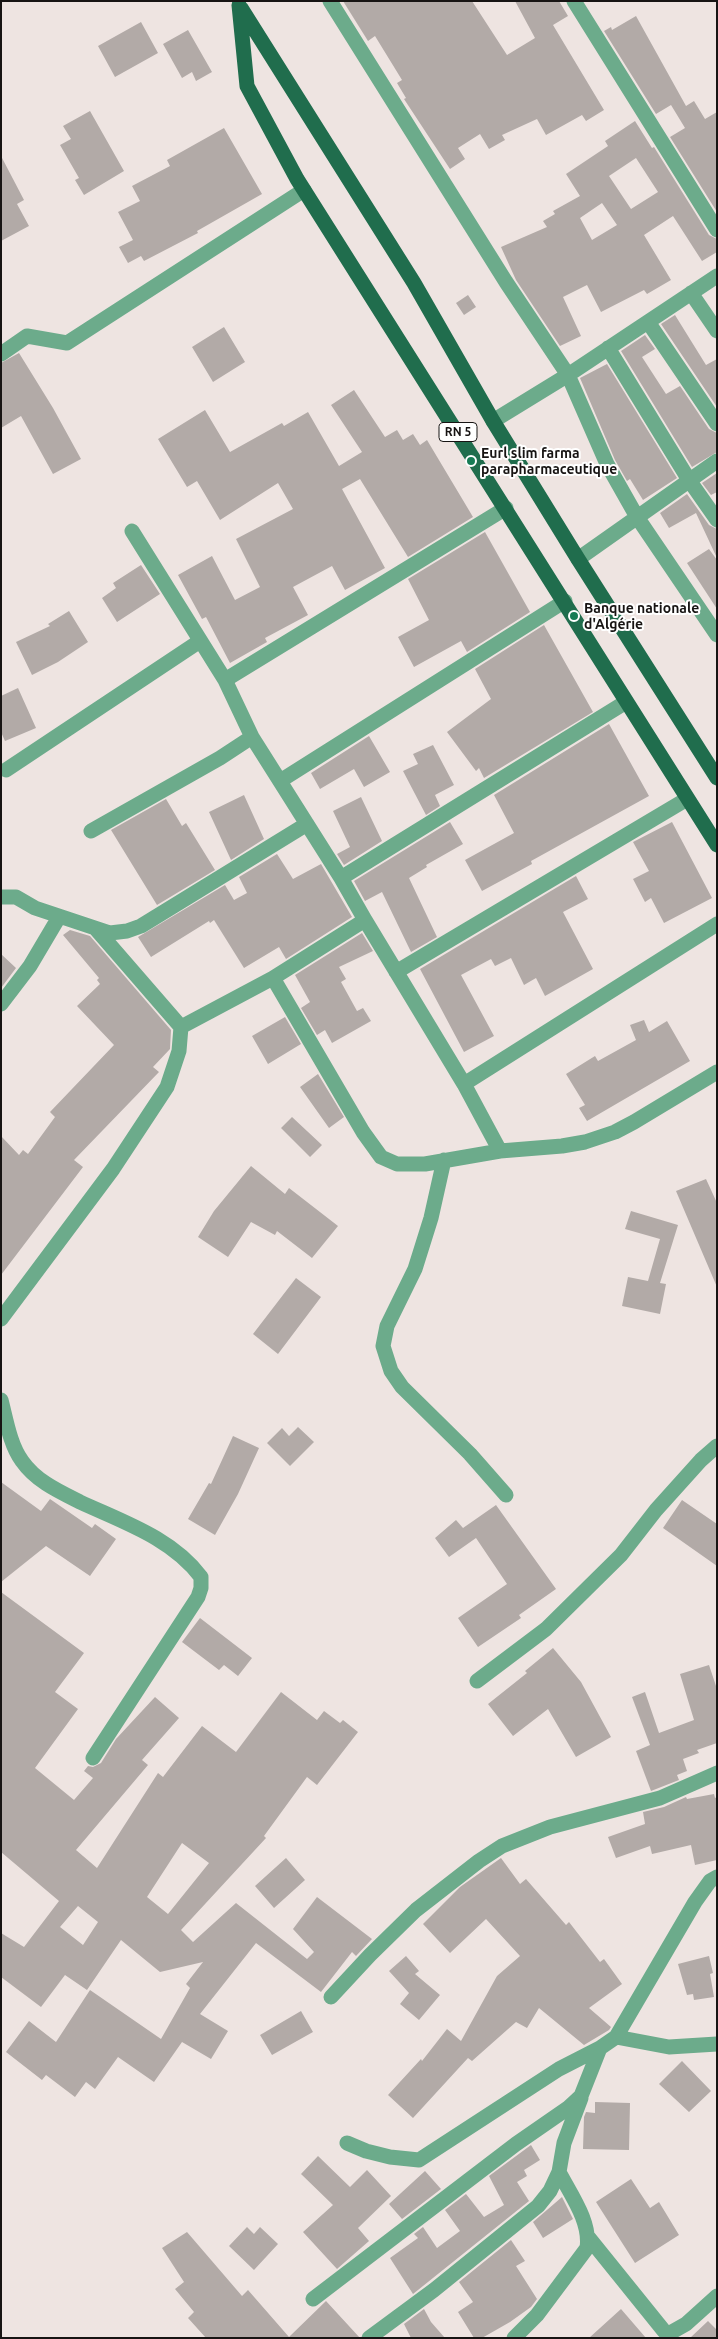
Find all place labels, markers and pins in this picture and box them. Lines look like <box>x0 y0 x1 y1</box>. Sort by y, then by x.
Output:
place label: Eurl slim farma parapharmaceutique <box>481 445 617 478</box>
marker: Eurl slim farma parapharmaceutique <box>465 455 477 467</box>
place label: Banque nationale d'Algérie <box>584 600 699 632</box>
marker: Banque nationale d'Algérie <box>568 610 580 622</box>

